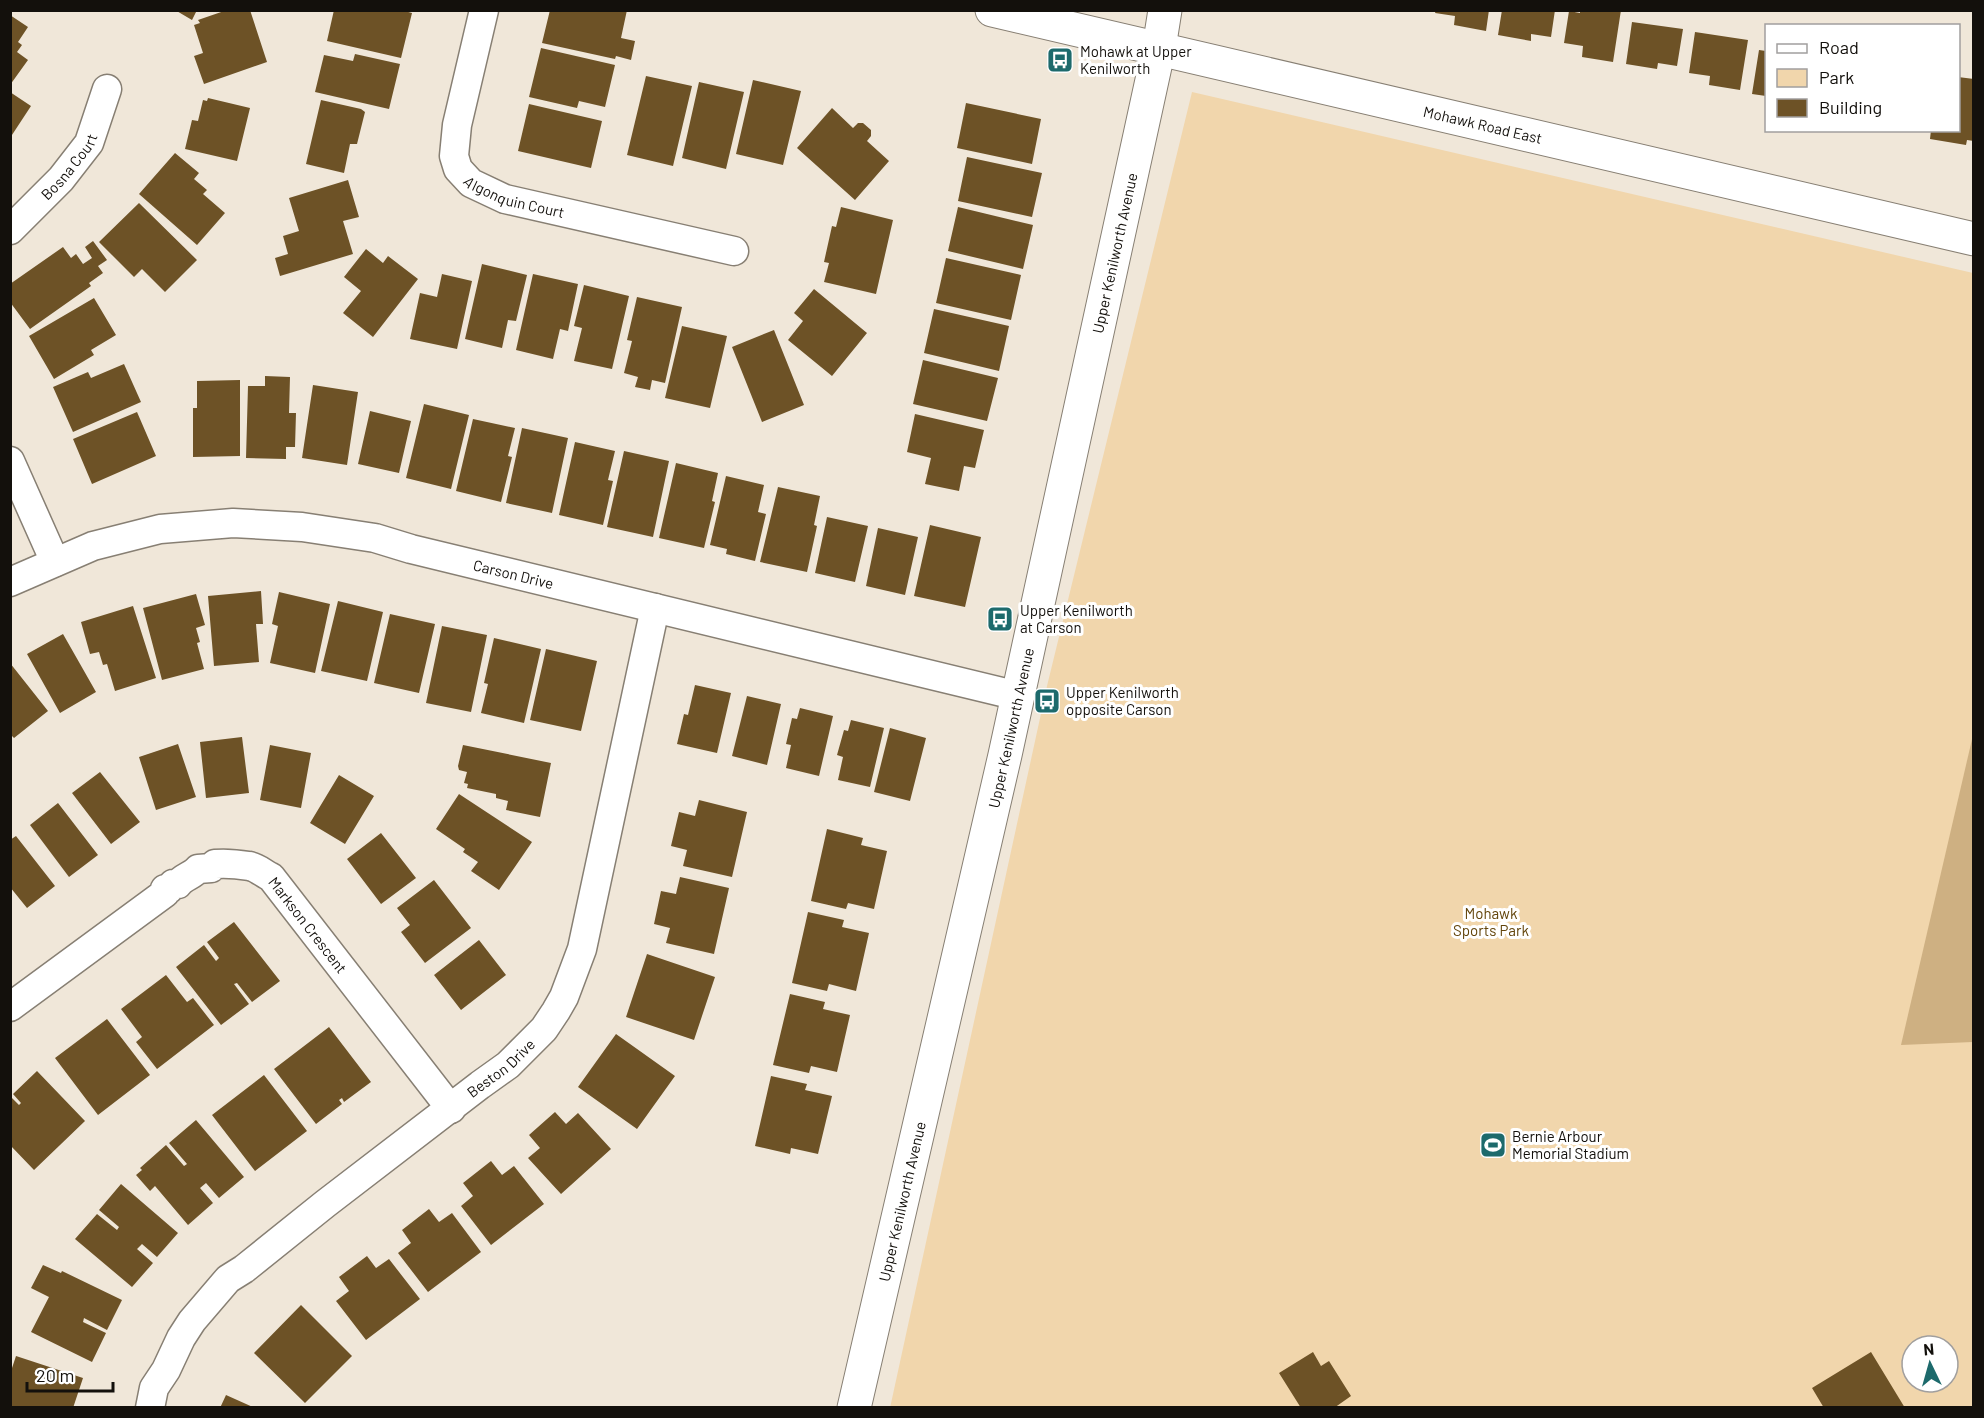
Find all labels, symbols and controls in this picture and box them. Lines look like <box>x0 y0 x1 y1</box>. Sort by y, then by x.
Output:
legend <box>1765 24 1960 132</box>
text: Road <box>1819 36 1859 58</box>
place label: Mohawk at Upper Kenilworth <box>1080 42 1192 77</box>
bus stop icon: Mohawk at Upper Kenilworth <box>1045 45 1075 75</box>
text: Park <box>1819 66 1854 88</box>
text: Building <box>1819 96 1882 118</box>
street label: Mohawk Road East <box>1422 102 1544 147</box>
street label: Bosna Court <box>37 131 100 203</box>
street label: Upper Kenilworth Avenue <box>1088 171 1141 335</box>
street label: Algonquin Court <box>460 172 566 221</box>
street label: Carson Drive <box>472 555 556 592</box>
place label: Upper Kenilworth at Carson <box>1020 601 1133 636</box>
bus stop icon: Upper Kenilworth at Carson <box>985 604 1015 634</box>
street label: Upper Kenilworth Avenue <box>984 646 1037 810</box>
place label: Upper Kenilworth opposite Carson <box>1066 683 1179 718</box>
bus stop icon: Upper Kenilworth opposite Carson <box>1032 686 1062 716</box>
street label: Markson Crescent <box>265 873 351 976</box>
park label: Mohawk Sports Park <box>1453 904 1529 939</box>
street label: Beston Drive <box>463 1035 538 1101</box>
street label: Upper Kenilworth Avenue <box>875 1120 929 1283</box>
place label: Bernie Arbour Memorial Stadium <box>1512 1127 1629 1162</box>
sports icon: Bernie Arbour Memorial Stadium <box>1478 1130 1508 1160</box>
north arrow <box>1900 1334 1960 1394</box>
text: N <box>1923 1339 1935 1358</box>
scale bar <box>27 1355 112 1393</box>
text: 20 m <box>36 1364 74 1386</box>

